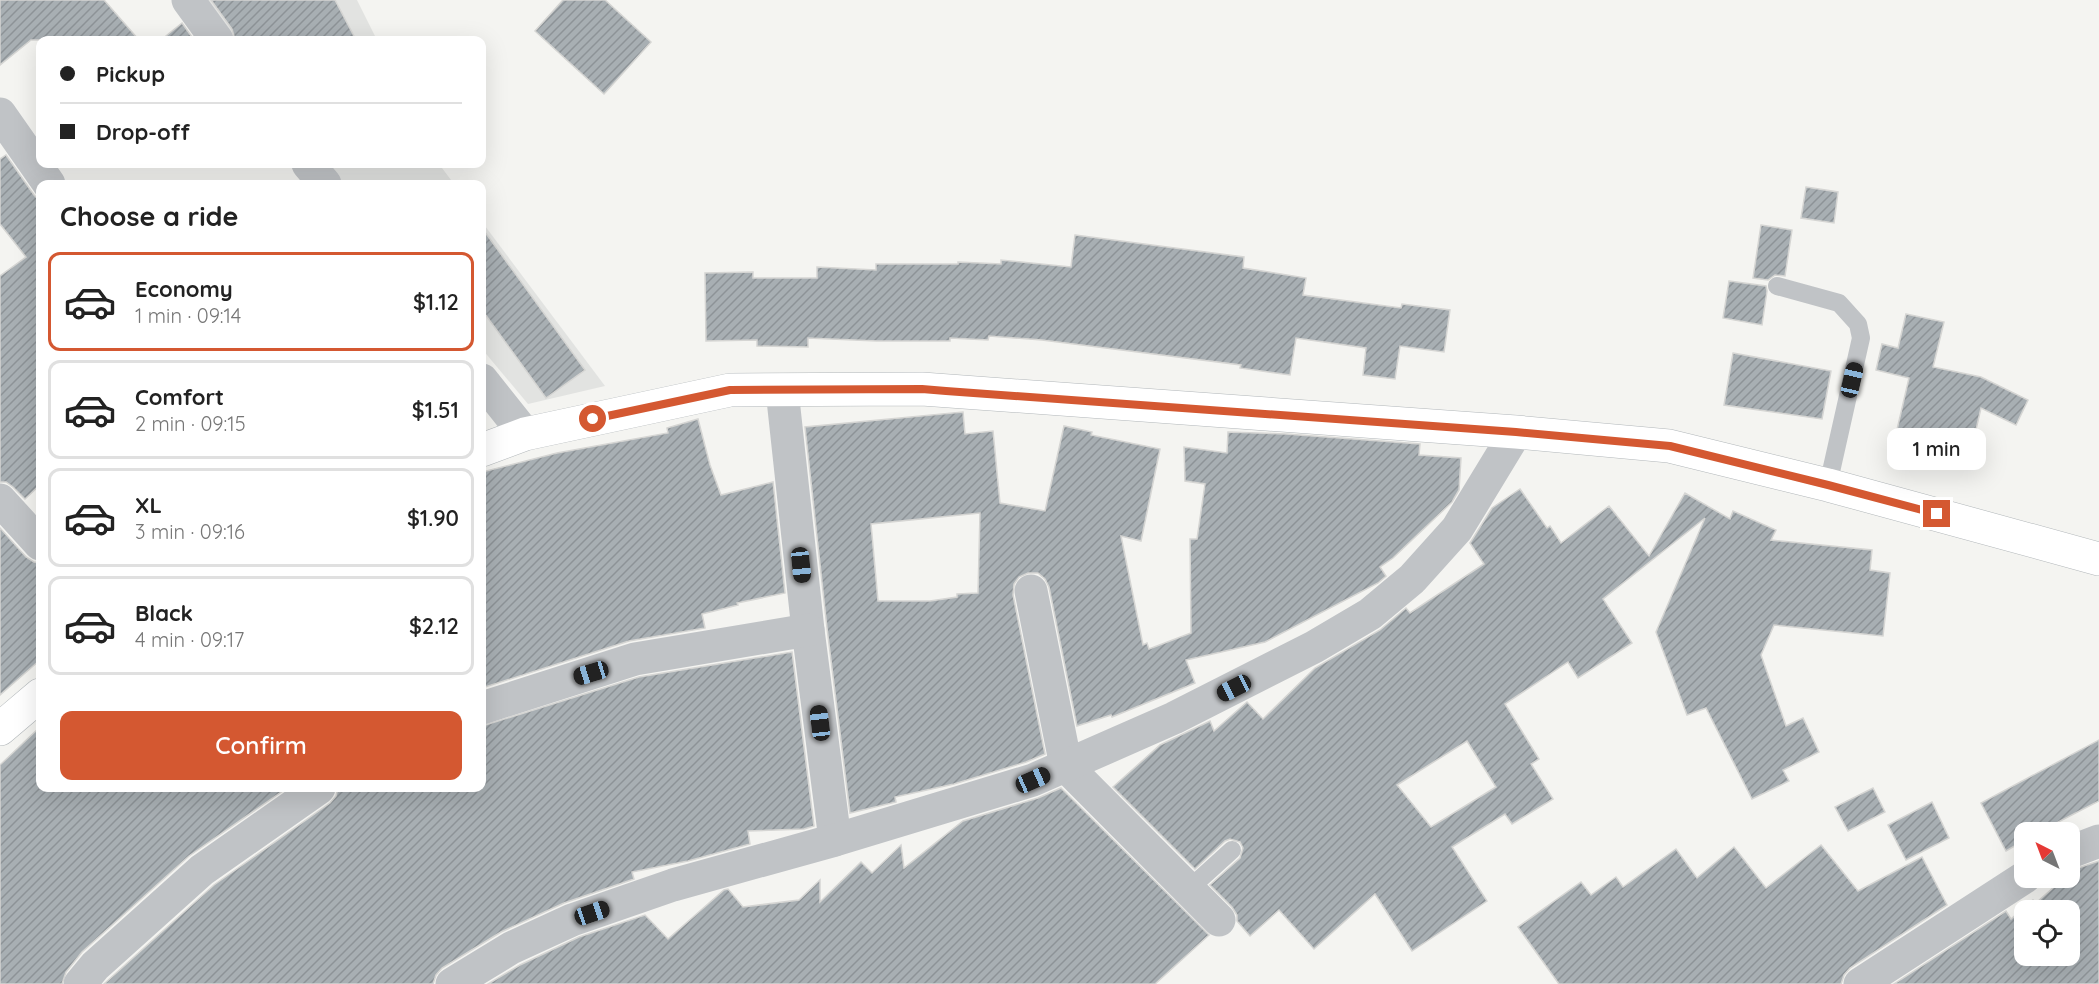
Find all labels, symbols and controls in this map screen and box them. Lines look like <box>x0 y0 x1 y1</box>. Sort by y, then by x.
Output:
text: Pickup <box>96 60 165 88</box>
text: Drop-off <box>96 118 190 146</box>
text: Choose a ride <box>60 199 238 233</box>
icon: car <box>63 275 117 329</box>
text: Economy <box>135 275 233 303</box>
text: $1.12 <box>413 288 459 316</box>
text: 1 min · 09:14 <box>135 303 241 328</box>
car <box>1839 360 1865 400</box>
icon: car <box>63 383 117 437</box>
text: Comfort <box>135 383 224 411</box>
text: $1.51 <box>412 396 459 424</box>
route start <box>579 405 606 432</box>
text: 2 min · 09:15 <box>135 411 246 436</box>
callout: 1 min <box>1888 427 1986 469</box>
text: 1 min <box>1913 436 1960 461</box>
icon: car <box>63 491 117 545</box>
text: XL <box>135 491 162 519</box>
route end <box>1923 500 1950 527</box>
text: $1.90 <box>407 504 459 532</box>
text: 3 min · 09:16 <box>135 519 245 544</box>
car <box>790 546 812 584</box>
icon: car <box>63 599 117 653</box>
text: Black <box>135 599 193 627</box>
text: $2.12 <box>409 612 459 640</box>
text: 4 min · 09:17 <box>135 627 244 652</box>
car <box>571 659 611 687</box>
car <box>1214 672 1254 704</box>
car <box>809 704 831 742</box>
button: Confirm <box>60 711 462 780</box>
car <box>1013 764 1053 796</box>
north arrow <box>2014 822 2080 888</box>
map controls <box>2014 822 2080 966</box>
car <box>572 899 612 927</box>
button: locate <box>2014 900 2080 966</box>

